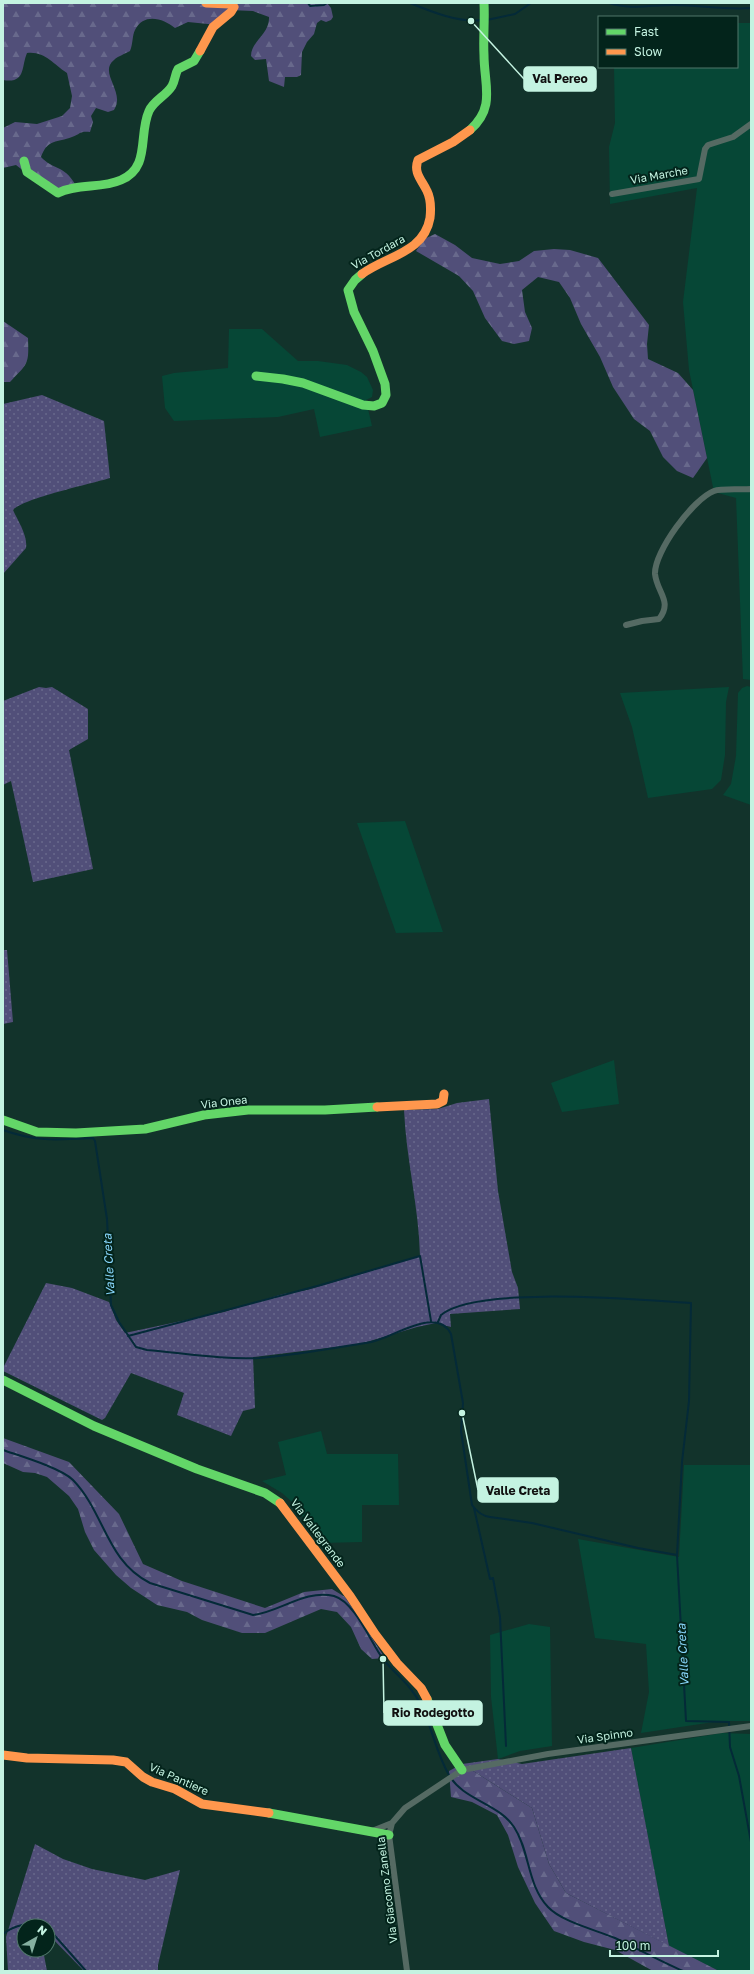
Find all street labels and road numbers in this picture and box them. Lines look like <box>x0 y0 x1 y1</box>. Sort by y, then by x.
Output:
street label: Via Marche <box>629 163 689 186</box>
street label: Via Tordara <box>349 232 407 272</box>
street label: Via Onea <box>200 1092 248 1111</box>
street label: Via Vallegrande <box>288 1496 348 1570</box>
street label: Via Spinno <box>576 1725 634 1746</box>
street label: Via Pantiere <box>148 1760 211 1797</box>
street label: Via Giacomo Zanella <box>374 1836 399 1944</box>

